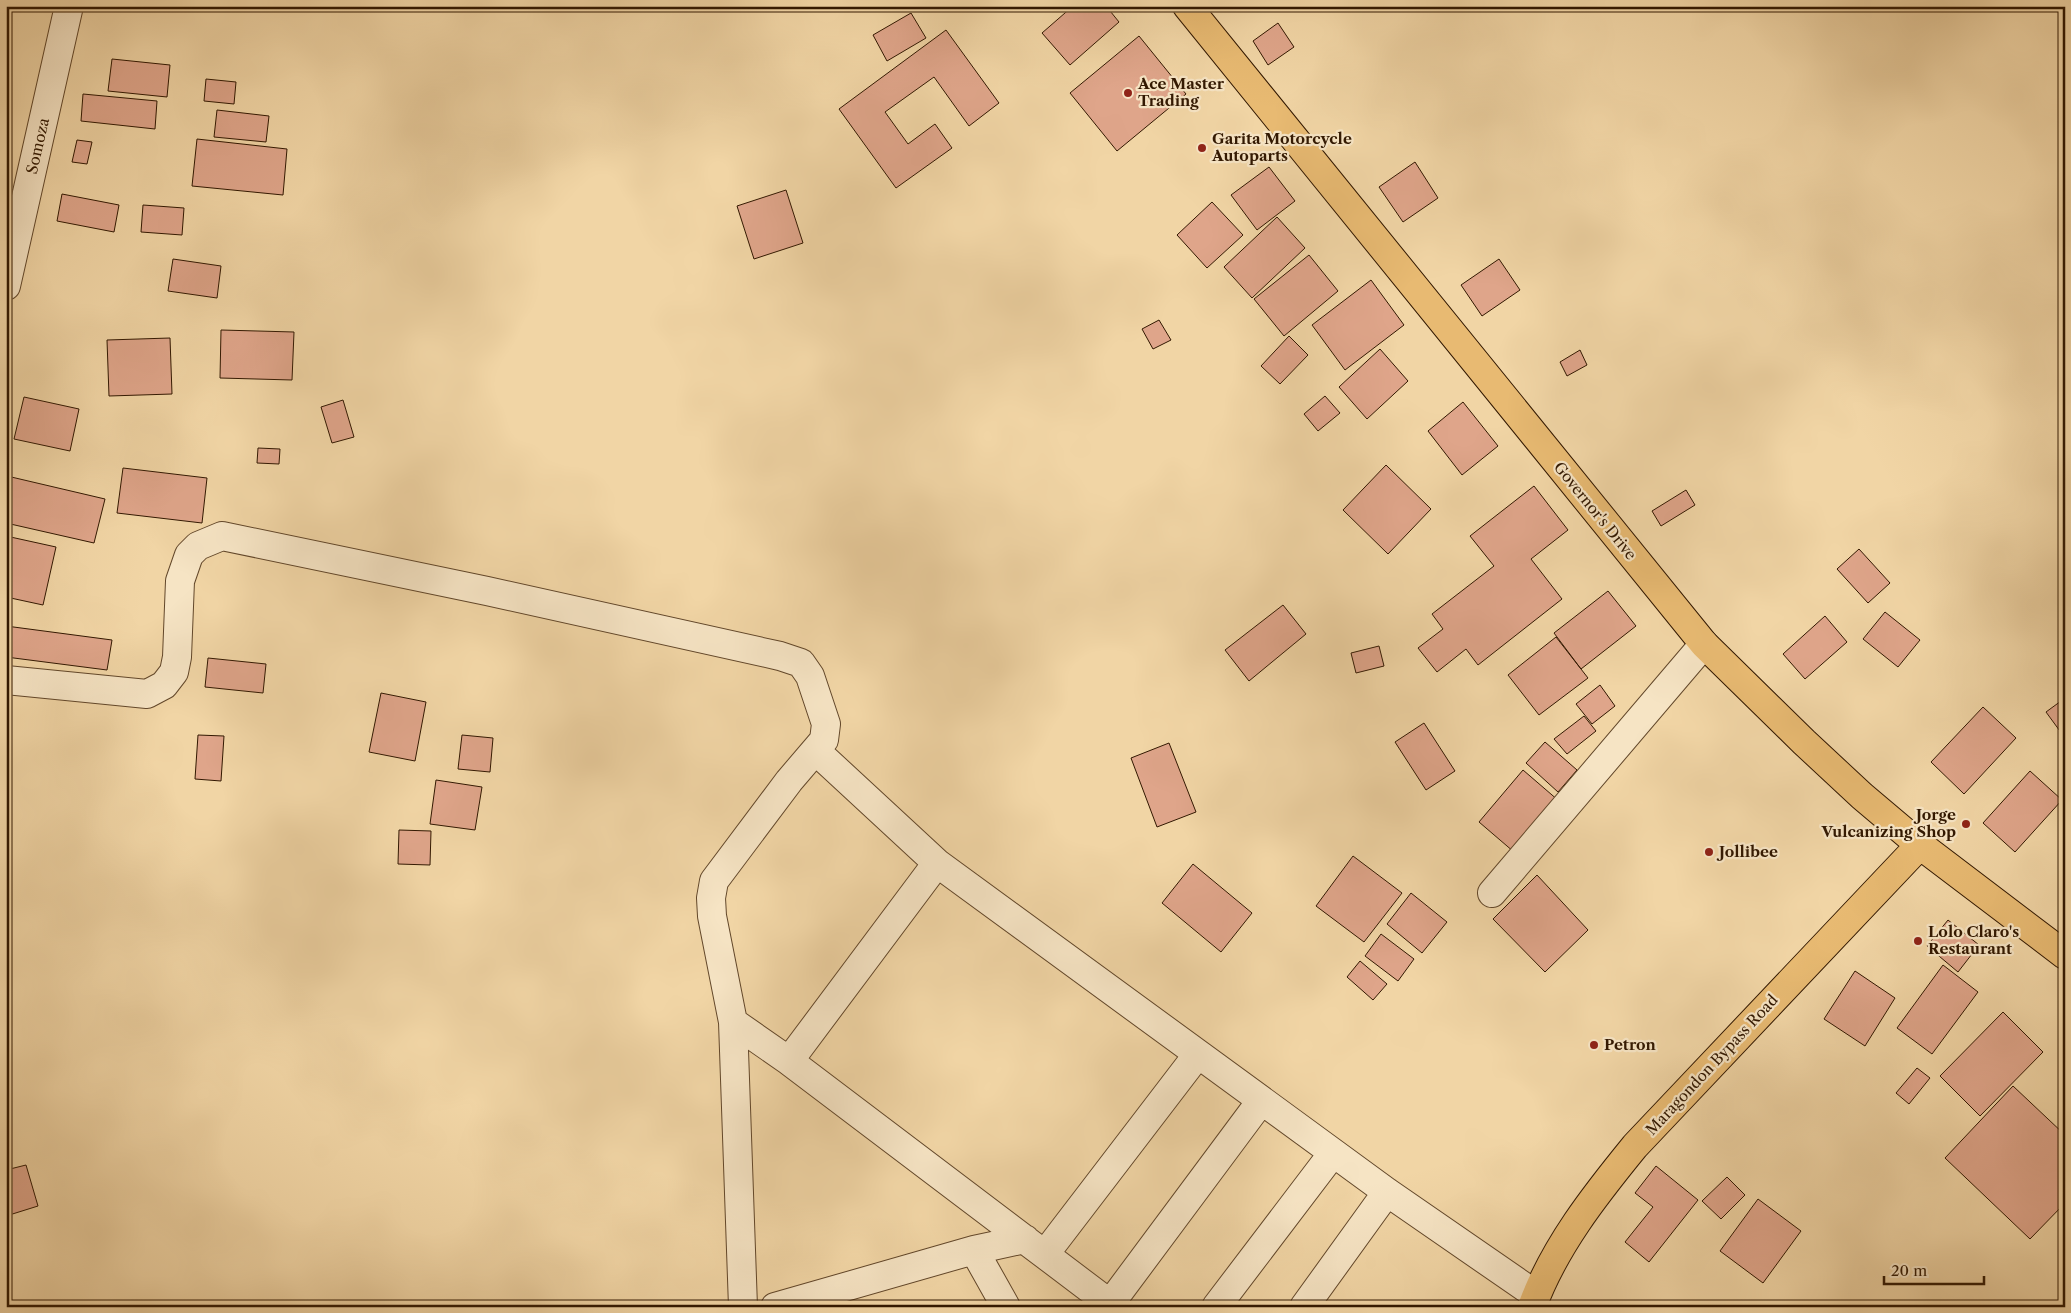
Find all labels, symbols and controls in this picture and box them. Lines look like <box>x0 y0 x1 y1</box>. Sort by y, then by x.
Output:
place label: Ace Master Trading <box>1137 74 1225 110</box>
marker: Ace Master Trading <box>1122 87 1134 99</box>
street label: Somoza <box>22 116 53 176</box>
place label: Garita Motorcycle Autoparts <box>1211 129 1352 165</box>
marker: Garita Motorcycle Autoparts <box>1196 142 1208 154</box>
street label: Governor's Drive <box>1550 458 1641 564</box>
place label: Jorge Vulcanizing Shop <box>1821 805 1956 841</box>
marker: Jorge Vulcanizing Shop <box>1960 818 1972 830</box>
place label: Jollibee <box>1716 842 1778 861</box>
marker: Jollibee <box>1703 846 1715 858</box>
place label: Lolo Claro's Restaurant <box>1928 922 2019 958</box>
marker: Lolo Claro's Restaurant <box>1912 935 1924 947</box>
street label: Maragondon Bypass Road <box>1642 990 1782 1139</box>
place label: Petron <box>1604 1035 1657 1054</box>
marker: Petron <box>1588 1039 1600 1051</box>
scale bar <box>1884 1253 1984 1285</box>
text: 20 m <box>1891 1261 1927 1280</box>

